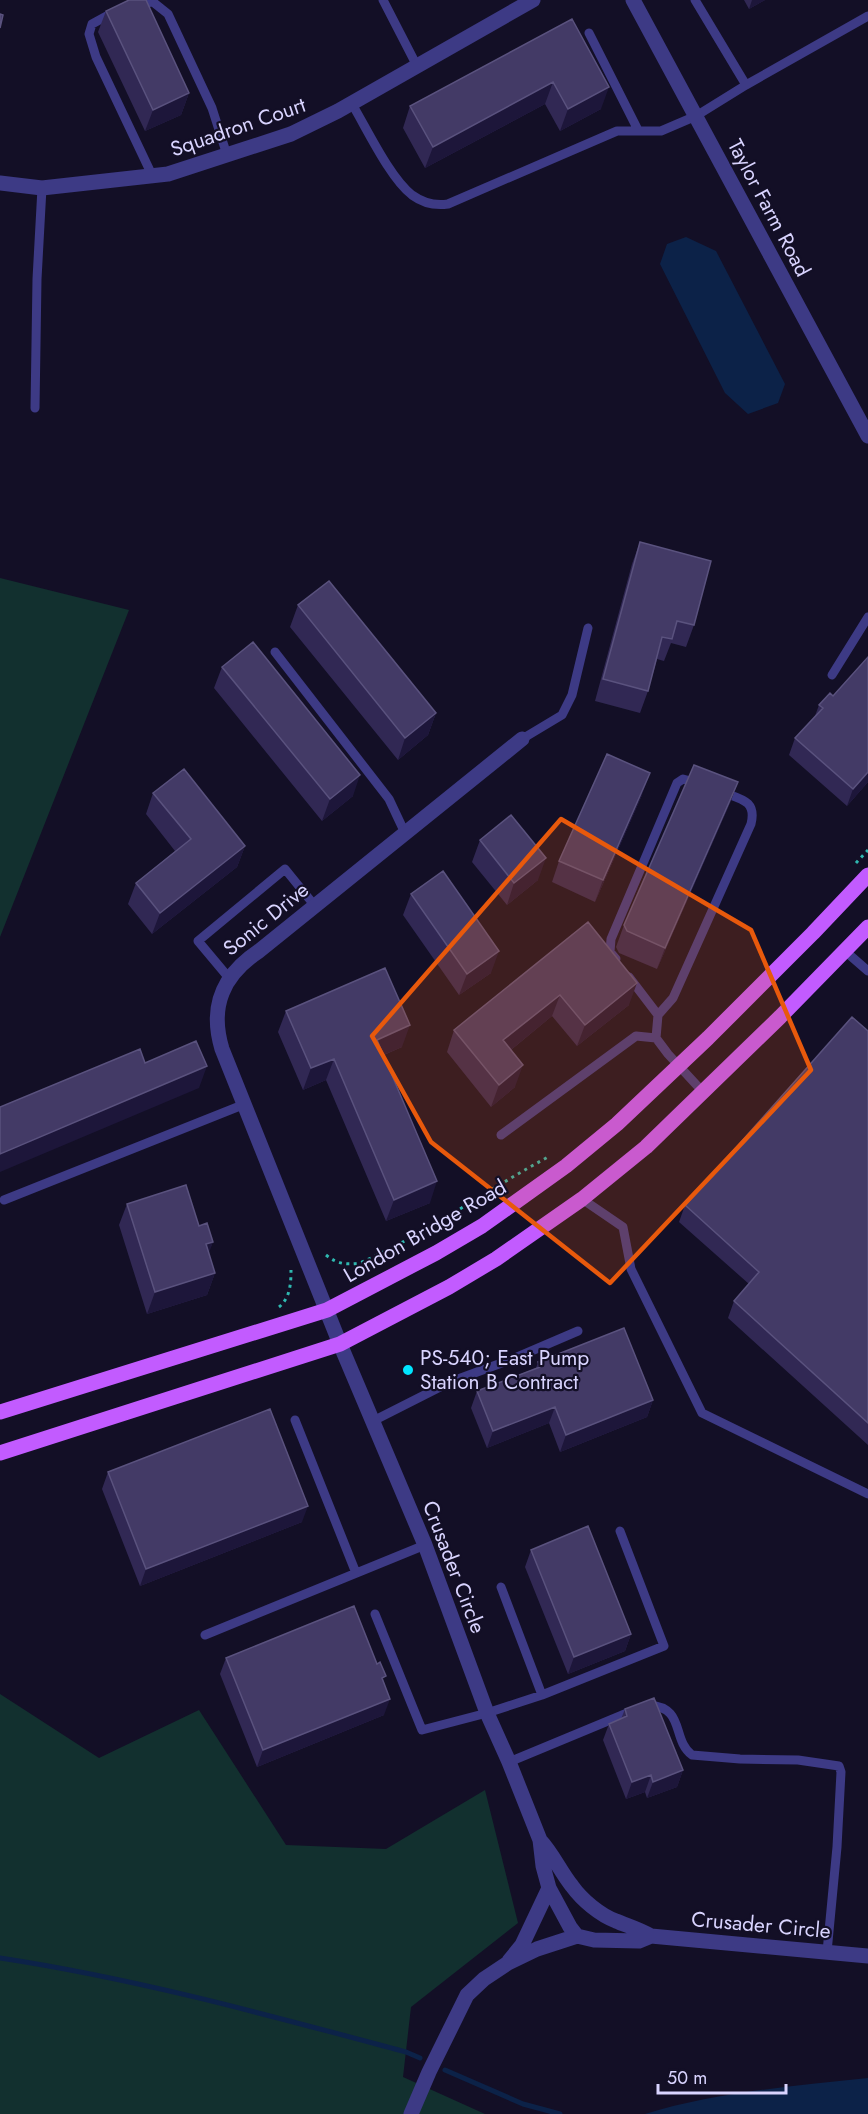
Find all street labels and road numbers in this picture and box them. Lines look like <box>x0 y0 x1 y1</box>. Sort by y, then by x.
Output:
street label: Squadron Court <box>166 90 310 164</box>
street label: Taylor Farm Road <box>720 134 818 282</box>
street label: Sonic Drive <box>217 875 315 963</box>
street label: London Bridge Road <box>338 1172 512 1290</box>
street label: Crusader Circle <box>415 1496 493 1638</box>
street label: Crusader Circle <box>690 1904 832 1946</box>

